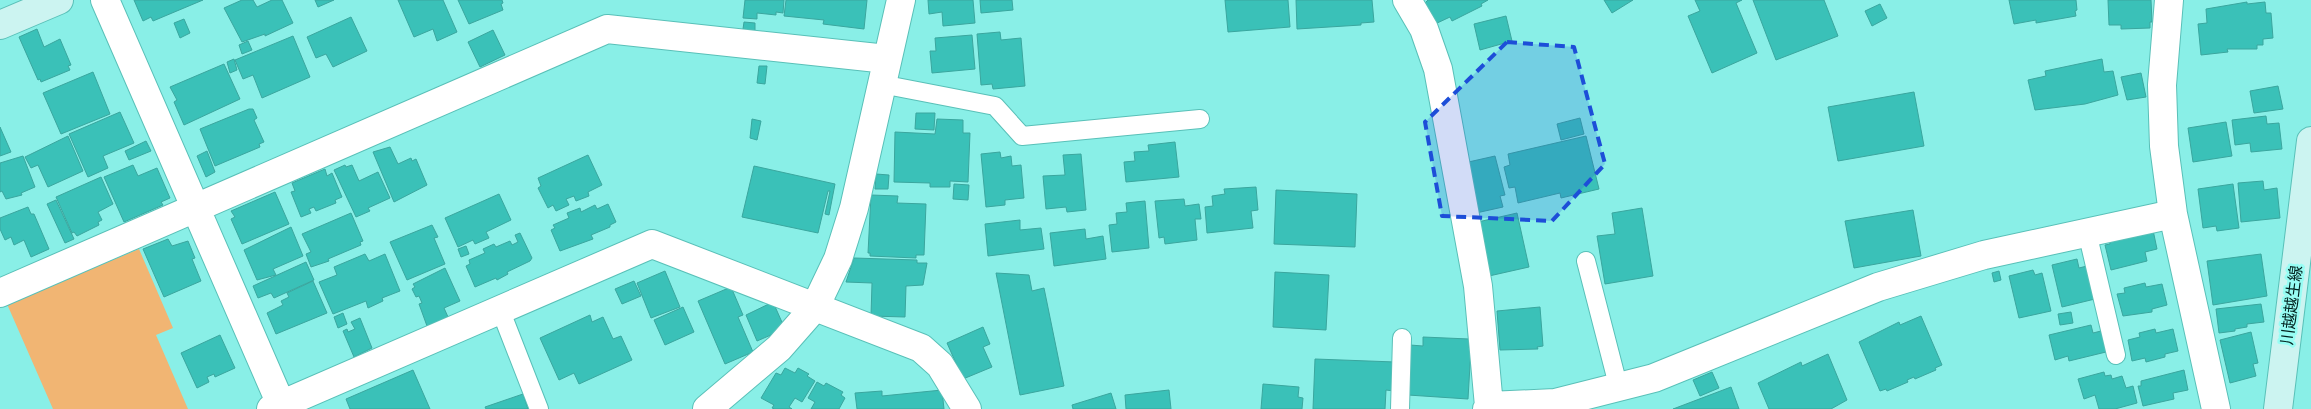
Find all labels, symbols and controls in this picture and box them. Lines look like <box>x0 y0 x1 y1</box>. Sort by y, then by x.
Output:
street label: 川越越生線 <box>2275 264 2309 346</box>

